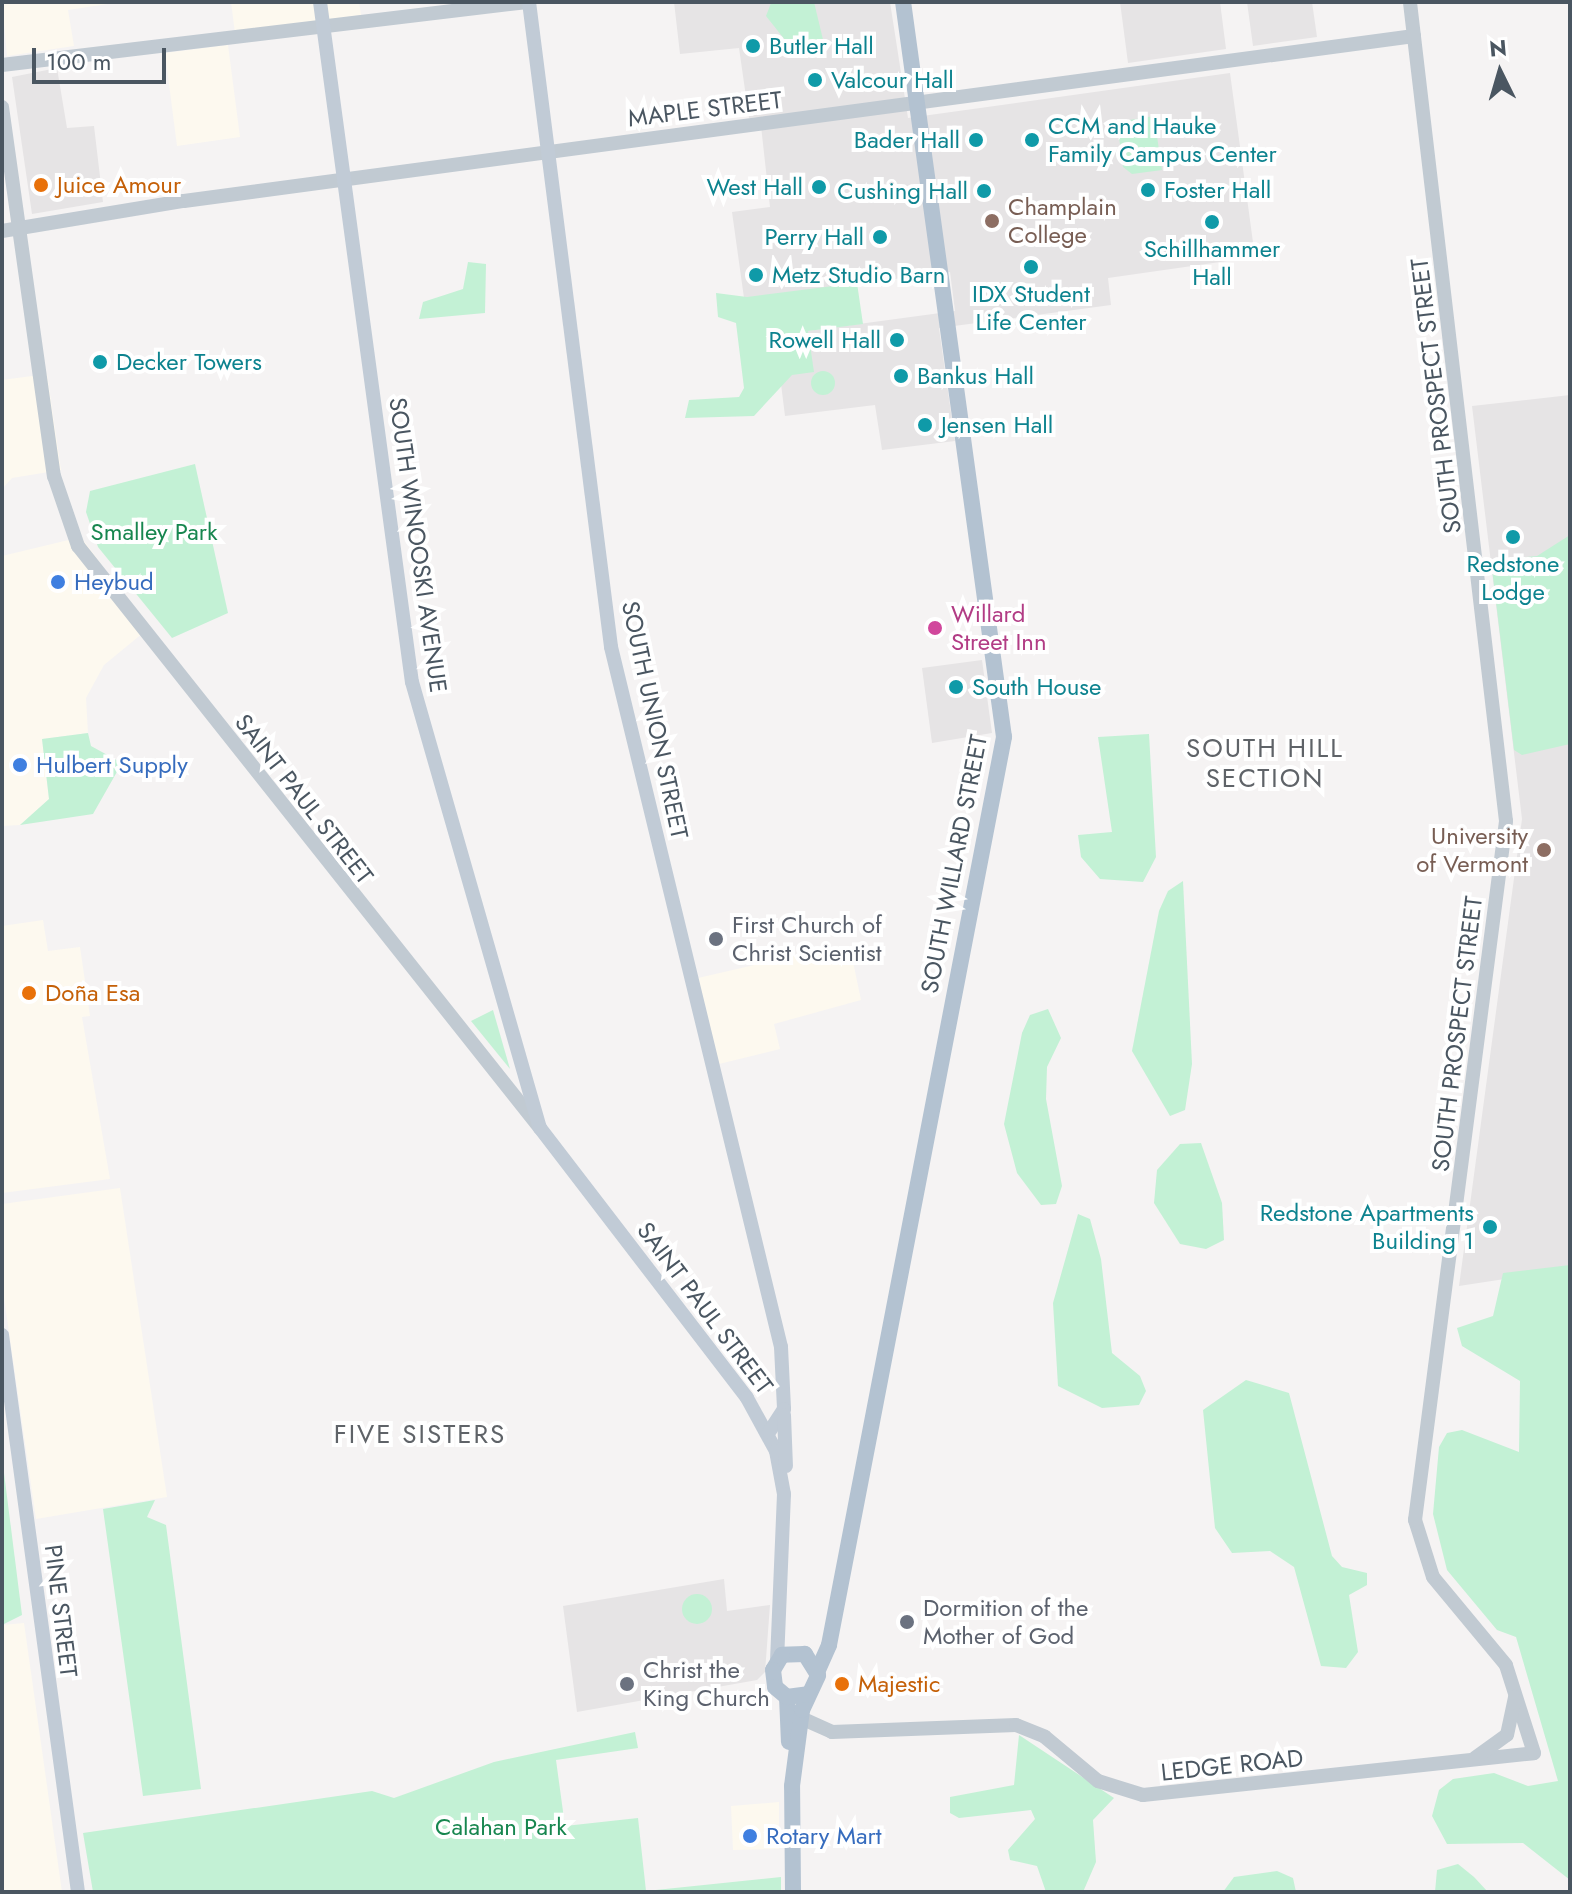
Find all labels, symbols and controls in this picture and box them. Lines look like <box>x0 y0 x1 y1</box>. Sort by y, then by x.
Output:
text: N <box>1488 31 1508 65</box>
scale bar <box>36 32 170 82</box>
place label: Butler Hall <box>769 32 874 60</box>
north arrow <box>1460 32 1540 112</box>
marker: Butler Hall <box>744 37 762 55</box>
text: 100 m <box>46 44 112 79</box>
place label: Valcour Hall <box>831 66 954 94</box>
marker: Valcour Hall <box>806 71 824 89</box>
street label: MAPLE STREET <box>626 85 784 133</box>
place label: CCM and Hauke Family Campus Center <box>1048 112 1277 168</box>
place label: Bader Hall <box>854 126 960 154</box>
marker: Bader Hall <box>967 131 985 149</box>
marker: CCM and Hauke Family Campus Center <box>1023 131 1041 149</box>
place label: Juice Amour <box>57 171 181 199</box>
place label: West Hall <box>706 173 803 201</box>
marker: Juice Amour <box>32 176 50 194</box>
place label: Foster Hall <box>1164 176 1271 204</box>
place label: Cushing Hall <box>837 177 968 205</box>
marker: West Hall <box>810 178 828 196</box>
marker: Foster Hall <box>1139 181 1157 199</box>
marker: Cushing Hall <box>975 182 993 200</box>
place label: Champlain College <box>1008 193 1117 249</box>
marker: Champlain College <box>983 212 1001 230</box>
marker: Schillhammer Hall <box>1203 213 1221 231</box>
place label: Perry Hall <box>765 223 864 251</box>
marker: Perry Hall <box>871 228 889 246</box>
place label: Schillhammer Hall <box>1144 235 1280 291</box>
street label: SOUTH PROSPECT STREET <box>1405 257 1467 535</box>
marker: IDX Student Life Center <box>1022 258 1040 276</box>
place label: Metz Studio Barn <box>772 261 945 289</box>
marker: Metz Studio Barn <box>747 266 765 284</box>
place label: IDX Student Life Center <box>972 280 1090 336</box>
place label: Rowell Hall <box>769 326 881 354</box>
marker: Rowell Hall <box>888 331 906 349</box>
place label: Decker Towers <box>116 348 262 376</box>
marker: Decker Towers <box>91 353 109 371</box>
place label: Bankus Hall <box>917 362 1034 390</box>
marker: Bankus Hall <box>892 367 910 385</box>
street label: SOUTH WINOOSKI AVENUE <box>383 395 453 695</box>
place label: Jensen Hall <box>941 411 1053 439</box>
marker: Jensen Hall <box>916 416 934 434</box>
park label: Smalley Park <box>91 518 217 546</box>
marker: Redstone Lodge <box>1504 528 1522 546</box>
place label: Redstone Lodge <box>1467 550 1559 606</box>
place label: Heybud <box>74 568 154 596</box>
marker: Heybud <box>49 573 67 591</box>
street label: SOUTH UNION STREET <box>616 599 694 841</box>
place label: Willard Street Inn <box>951 600 1047 656</box>
marker: Willard Street Inn <box>926 619 944 637</box>
place label: South House <box>972 673 1101 701</box>
marker: South House <box>947 678 965 696</box>
street label: SAINT PAUL STREET <box>229 708 379 890</box>
street label: SOUTH WILLARD STREET <box>915 732 993 996</box>
district label: SOUTH HILL SECTION <box>1186 733 1344 794</box>
place label: Hulbert Supply <box>36 751 188 779</box>
marker: Hulbert Supply <box>11 756 29 774</box>
place label: University of Vermont <box>1416 822 1528 878</box>
marker: University of Vermont <box>1535 841 1553 859</box>
street label: SOUTH PROSPECT STREET <box>1426 895 1488 1173</box>
place label: First Church of Christ Scientist <box>732 911 882 967</box>
marker: First Church of Christ Scientist <box>707 930 725 948</box>
place label: Doña Esa <box>45 979 140 1007</box>
marker: Doña Esa <box>20 984 38 1002</box>
place label: Redstone Apartments Building 1 <box>1260 1199 1474 1255</box>
street label: SAINT PAUL STREET <box>631 1216 779 1400</box>
marker: Redstone Apartments Building 1 <box>1481 1218 1499 1236</box>
district label: FIVE SISTERS <box>334 1419 506 1451</box>
street label: PINE STREET <box>39 1543 83 1679</box>
place label: Dormition of the Mother of God <box>923 1594 1088 1650</box>
marker: Dormition of the Mother of God <box>898 1613 916 1631</box>
place label: Christ the King Church <box>643 1656 770 1712</box>
place label: Majestic <box>858 1670 940 1698</box>
marker: Christ the King Church <box>618 1675 636 1693</box>
marker: Majestic <box>833 1675 851 1693</box>
street label: LEDGE ROAD <box>1159 1743 1305 1787</box>
park label: Calahan Park <box>435 1813 567 1841</box>
place label: Rotary Mart <box>766 1822 882 1850</box>
marker: Rotary Mart <box>741 1827 759 1845</box>

